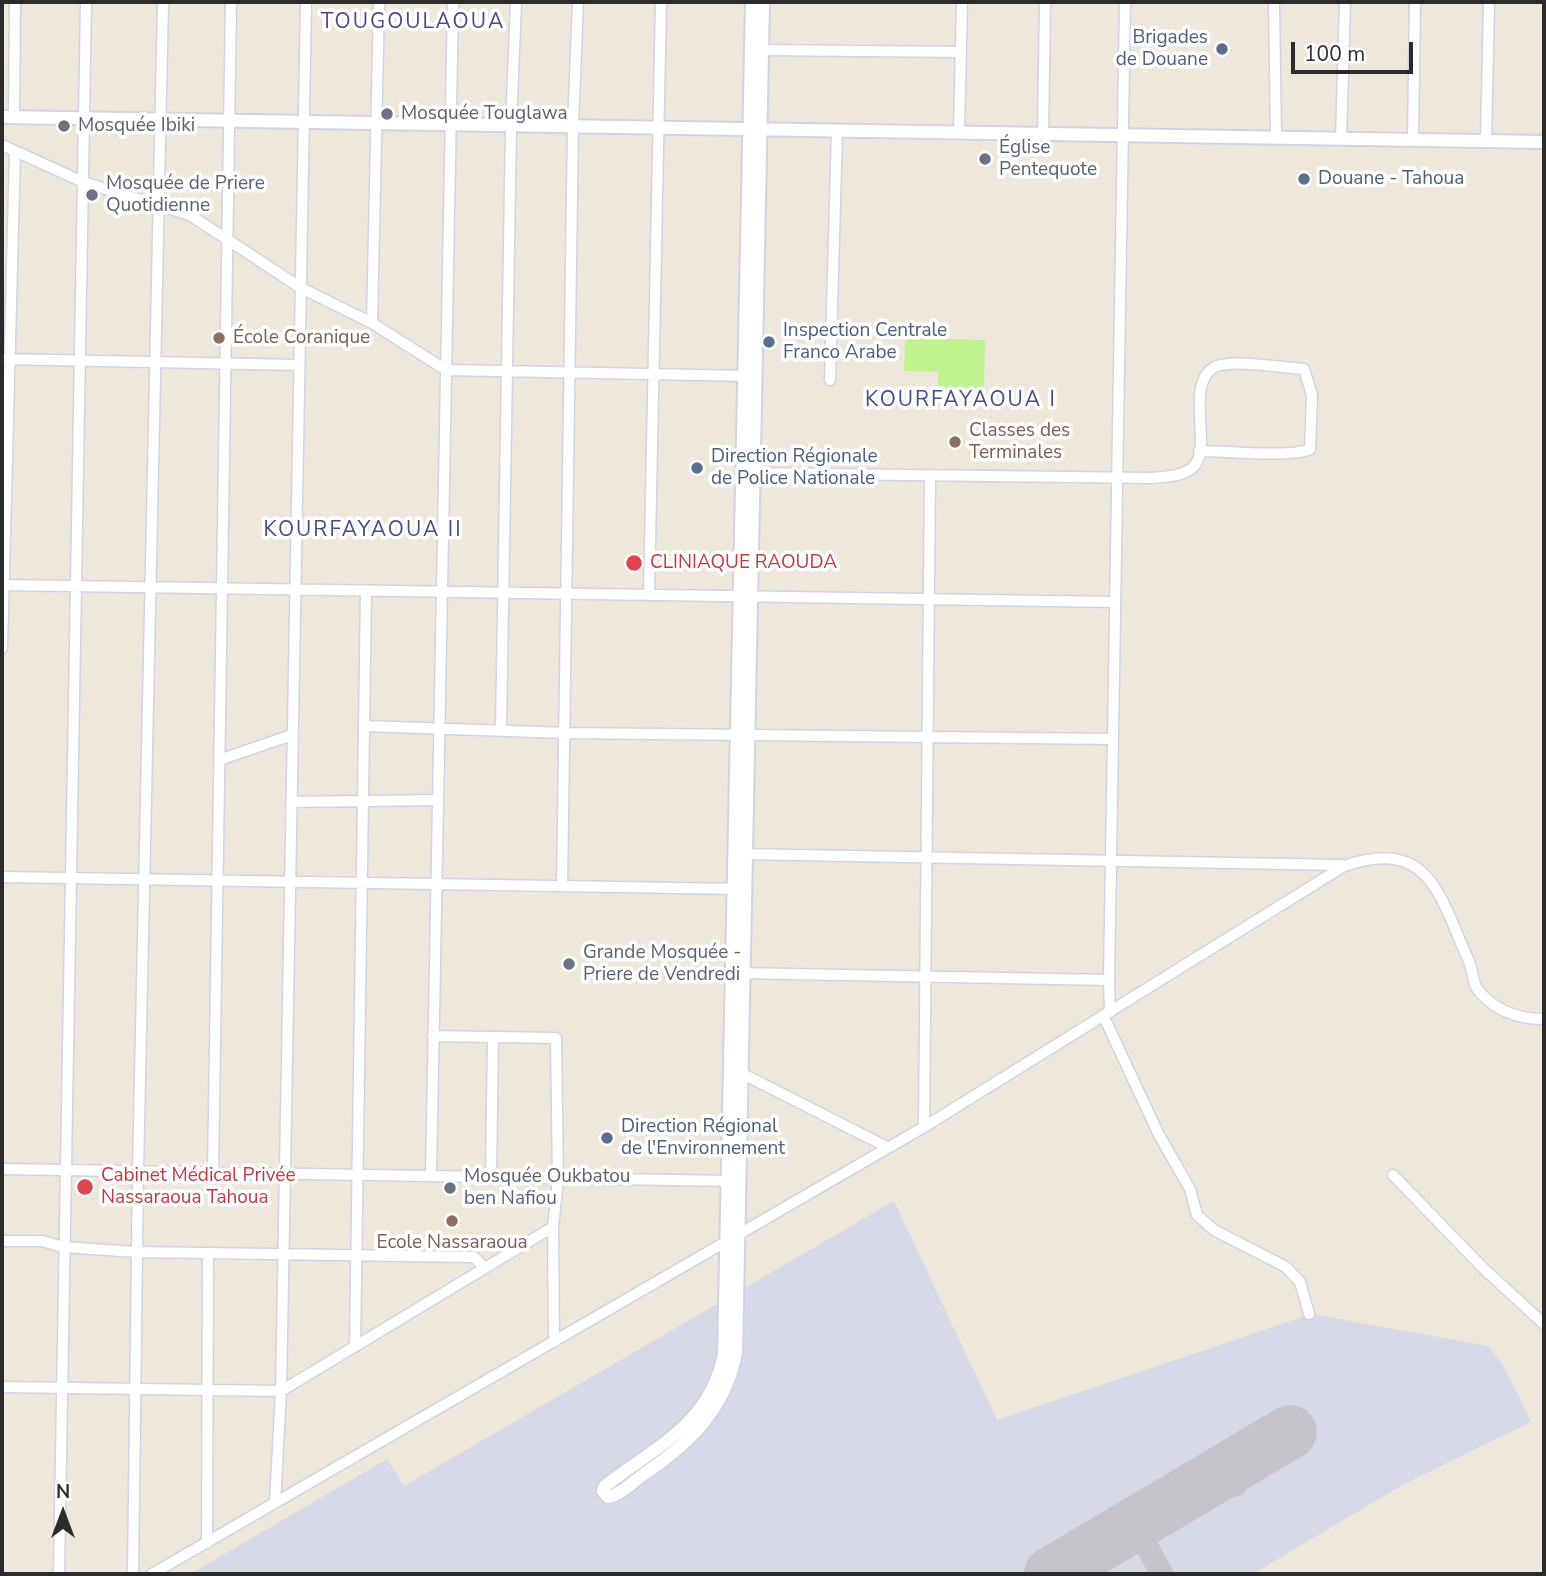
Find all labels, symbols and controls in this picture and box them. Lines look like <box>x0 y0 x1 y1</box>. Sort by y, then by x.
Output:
district label: TOUGOULAOUA <box>322 10 504 36</box>
place label: Brigades de Douane <box>1116 27 1208 71</box>
scale bar <box>1294 28 1416 72</box>
text: 100 m <box>1304 40 1365 68</box>
marker: Brigades de Douane <box>1214 41 1230 57</box>
place label: Mosquée Touglawa <box>401 103 568 125</box>
marker: Mosquée Touglawa <box>379 106 395 122</box>
place label: Mosquée Ibiki <box>78 115 195 137</box>
marker: Mosquée Ibiki <box>56 118 72 134</box>
place label: Église Pentequote <box>999 137 1097 181</box>
marker: Église Pentequote <box>977 151 993 167</box>
place label: Douane - Tahoua <box>1318 168 1464 190</box>
marker: Douane - Tahoua <box>1296 171 1312 187</box>
place label: Mosquée de Priere Quotidienne <box>106 173 265 217</box>
marker: Mosquée de Priere Quotidienne <box>84 187 100 203</box>
place label: Inspection Centrale Franco Arabe <box>783 320 947 364</box>
place label: École Coranique <box>233 327 370 349</box>
marker: École Coranique <box>211 330 227 346</box>
marker: Inspection Centrale Franco Arabe <box>761 334 777 350</box>
district label: KOURFAYAOUA I <box>867 388 1055 414</box>
place label: Classes des Terminales <box>969 420 1070 464</box>
marker: Classes des Terminales <box>947 434 963 450</box>
place label: Direction Régionale de Police Nationale <box>711 446 878 490</box>
marker: Direction Régionale de Police Nationale <box>689 460 705 476</box>
district label: KOURFAYAOUA II <box>265 518 461 544</box>
place label: CLINIAQUE RAOUDA <box>650 552 837 574</box>
marker: CLINIAQUE RAOUDA <box>624 553 644 573</box>
place label: Grande Mosquée - Priere de Vendredi <box>583 942 741 986</box>
marker: Grande Mosquée - Priere de Vendredi <box>561 956 577 972</box>
place label: Direction Régional de l'Environnement <box>621 1116 785 1160</box>
marker: Direction Régional de l'Environnement <box>599 1130 615 1146</box>
place label: Cabinet Médical Privée Nassaraoua Tahoua <box>101 1165 295 1209</box>
place label: Mosquée Oukbatou ben Nafiou <box>464 1166 630 1210</box>
marker: Cabinet Médical Privée Nassaraoua Tahoua <box>75 1177 95 1197</box>
marker: Mosquée Oukbatou ben Nafiou <box>442 1180 458 1196</box>
marker: Ecole Nassaraoua <box>444 1213 460 1229</box>
place label: Ecole Nassaraoua <box>376 1232 528 1254</box>
north arrow <box>28 1478 98 1548</box>
text: N <box>56 1479 70 1505</box>

